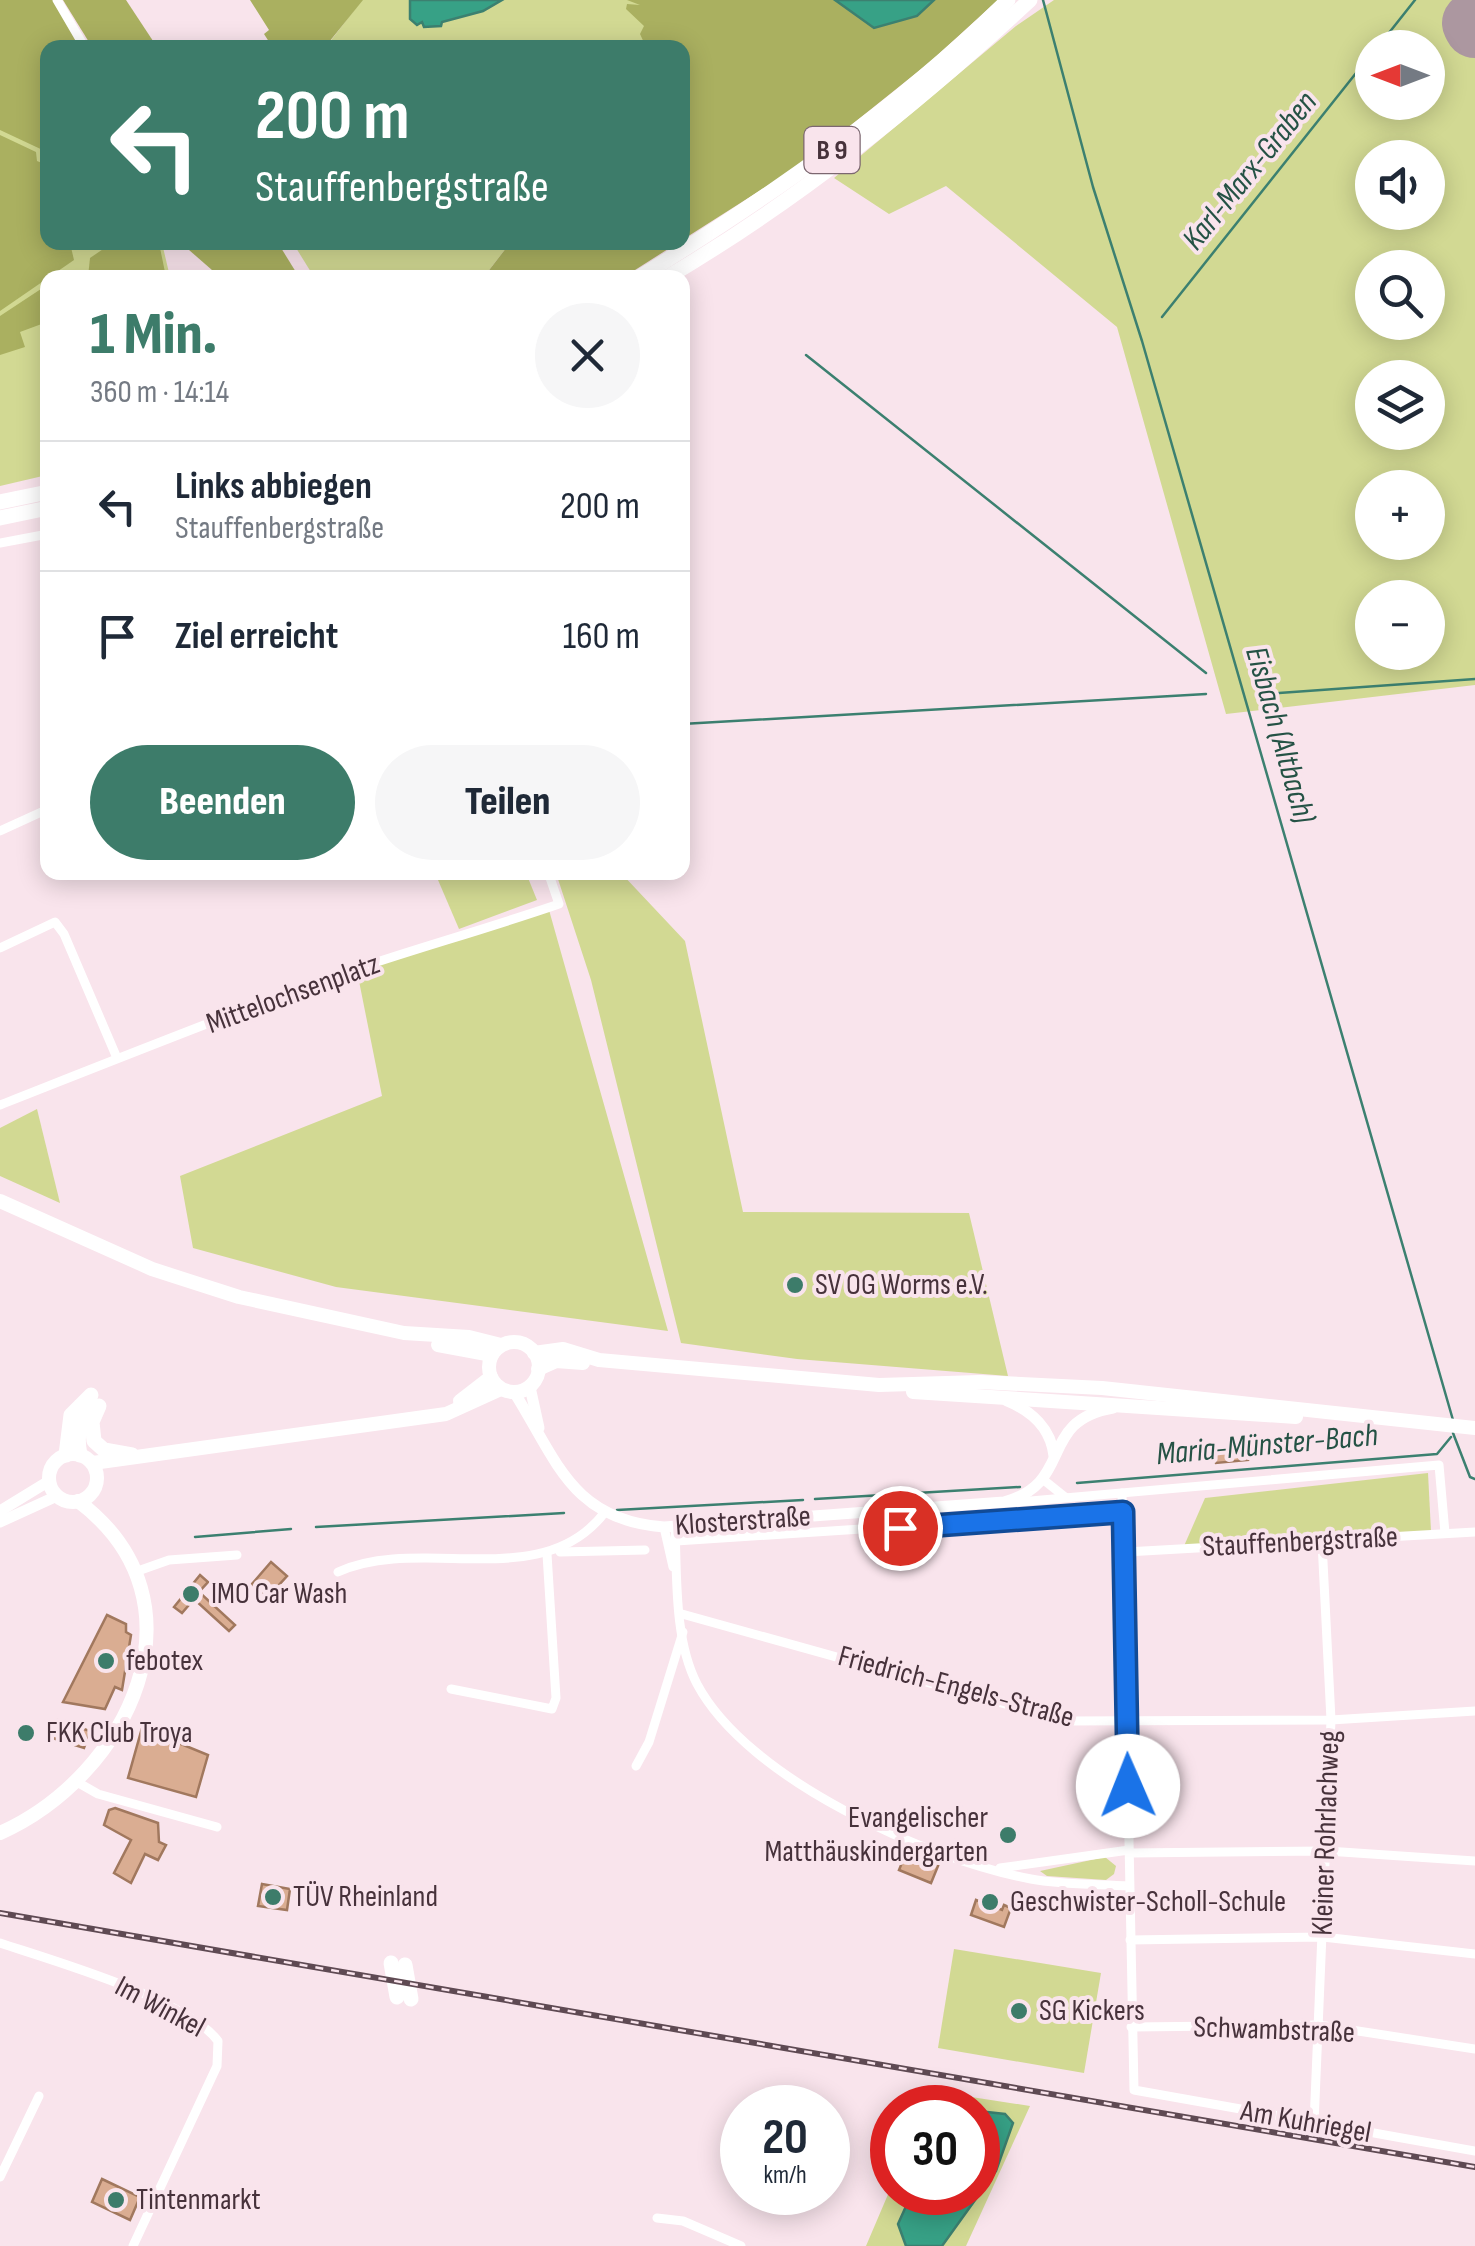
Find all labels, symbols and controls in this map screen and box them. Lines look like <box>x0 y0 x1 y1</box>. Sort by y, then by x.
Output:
north arrow <box>1355 30 1445 120</box>
map controls <box>1355 30 1445 670</box>
text: 200 m <box>255 75 410 159</box>
icon: left <box>90 80 220 210</box>
water label: Karl-Marx-Graben <box>1174 84 1326 258</box>
road number: B 9 <box>804 127 860 173</box>
button: sound <box>1355 140 1445 230</box>
text: Stauffenbergstraße <box>255 160 549 215</box>
button: search <box>1355 250 1445 340</box>
text: 1 Min. <box>90 299 217 371</box>
button: close <box>535 303 640 408</box>
button: layers <box>1355 360 1445 450</box>
text: 360 m · 14:14 <box>90 373 229 412</box>
text: Links abbiegen <box>175 464 372 509</box>
button: + <box>1355 470 1445 560</box>
icon: left <box>90 479 145 534</box>
text: 200 m <box>560 484 640 529</box>
text: Stauffenbergstraße <box>175 509 384 548</box>
button: − <box>1355 580 1445 670</box>
icon: arrive <box>90 609 145 664</box>
text: Ziel erreicht <box>175 614 338 659</box>
text: 160 m <box>563 614 640 659</box>
water label: Eisbach (Altbach) <box>1236 642 1324 828</box>
button: Beenden <box>90 745 355 860</box>
button: Teilen <box>375 745 640 860</box>
street label: Mittelochsenplatz <box>201 946 385 1042</box>
place label: SV OG Worms e.V. <box>815 1267 988 1303</box>
marker: SV OG Worms e.V. <box>784 1274 806 1296</box>
water label: Maria-Münster-Bach <box>1155 1416 1379 1474</box>
pin <box>858 1486 943 1571</box>
street label: Klosterstraße <box>674 1498 812 1544</box>
icon: arrive <box>873 1501 928 1556</box>
street label: Stauffenbergstraße <box>1201 1519 1399 1565</box>
place label: IMO Car Wash <box>211 1576 347 1612</box>
marker: IMO Car Wash <box>180 1583 202 1605</box>
street label: Friedrich-Engels-Straße <box>834 1638 1078 1736</box>
place label: febotex <box>126 1643 203 1679</box>
marker: febotex <box>95 1650 117 1672</box>
place label: FKK Club Troya <box>46 1715 193 1751</box>
marker: FKK Club Troya <box>15 1722 37 1744</box>
street label: Kleiner Rohrlachweg <box>1304 1730 1348 1936</box>
position arrow <box>1076 1734 1180 1838</box>
place label: Evangelischer Matthäuskindergarten <box>765 1800 988 1870</box>
marker: Evangelischer Matthäuskindergarten <box>997 1824 1019 1846</box>
place label: TÜV Rheinland <box>293 1879 438 1915</box>
place label: Geschwister-Scholl-Schule <box>1010 1884 1286 1920</box>
marker: TÜV Rheinland <box>262 1886 284 1908</box>
marker: Geschwister-Scholl-Schule <box>979 1891 1001 1913</box>
street label: Im Winkel <box>109 1968 211 2046</box>
place label: SG Kickers <box>1039 1993 1145 2029</box>
marker: SG Kickers <box>1008 2000 1030 2022</box>
street label: Schwambstraße <box>1193 2009 1355 2051</box>
speed limit sign: 30 <box>870 2085 1000 2215</box>
street label: Am Kuhriegel <box>1237 2093 1374 2151</box>
text: 20 <box>762 2108 808 2168</box>
text: km/h <box>763 2160 807 2191</box>
place label: Tintenmarkt <box>136 2182 261 2218</box>
marker: Tintenmarkt <box>105 2189 127 2211</box>

